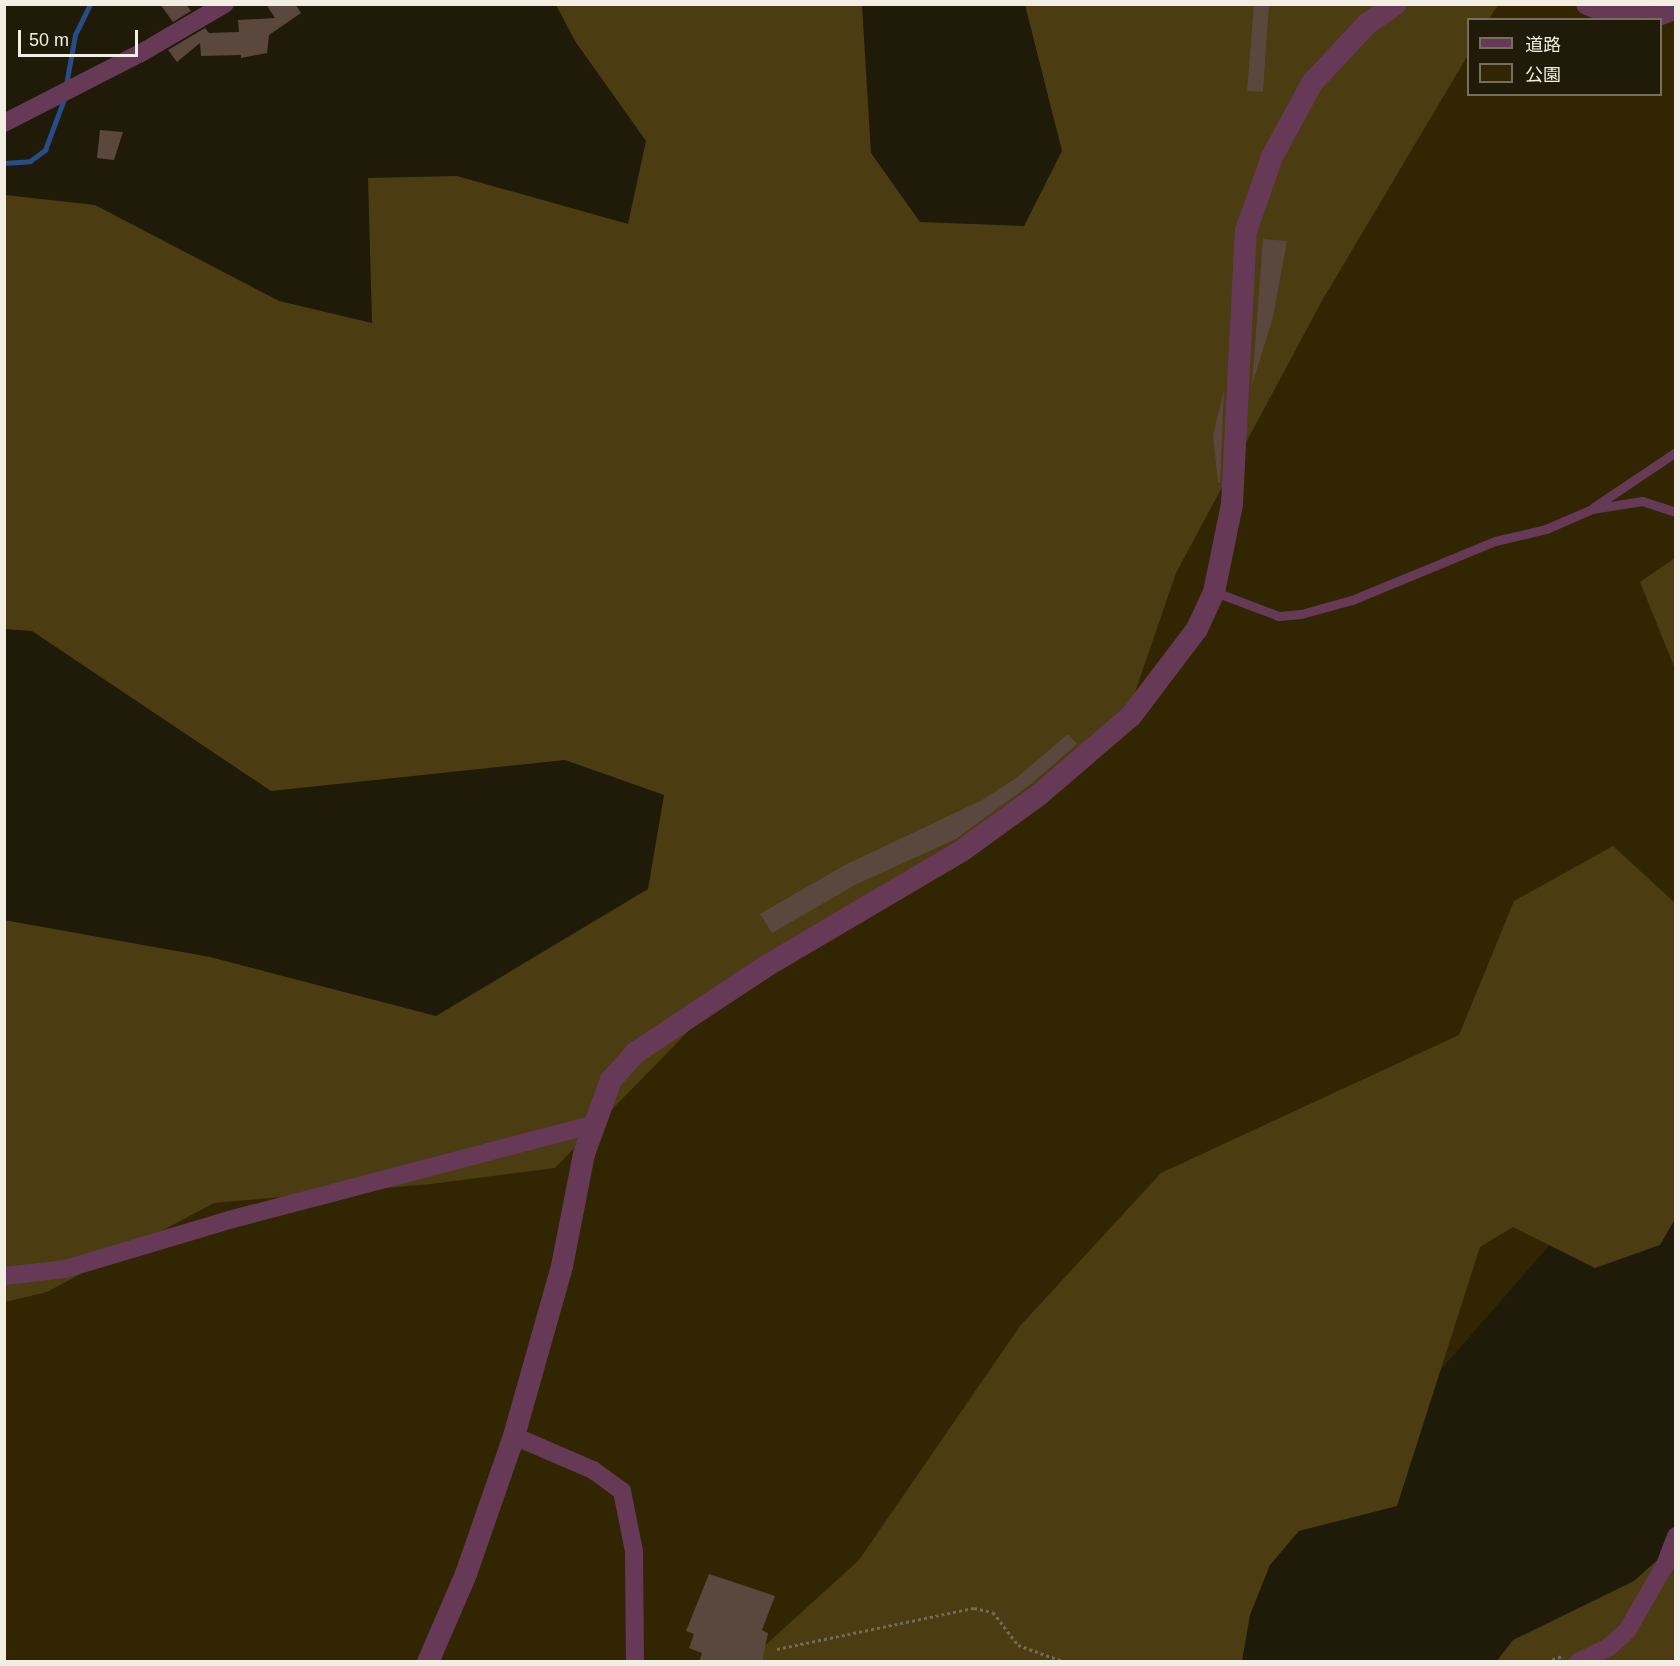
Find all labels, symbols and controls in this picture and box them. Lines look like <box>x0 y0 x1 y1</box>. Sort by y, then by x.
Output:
scale bar <box>21 18 141 56</box>
legend <box>1467 18 1662 96</box>
text: 50 m <box>29 30 69 50</box>
text: 道路 <box>1525 35 1561 55</box>
text: 公園 <box>1525 65 1561 85</box>

